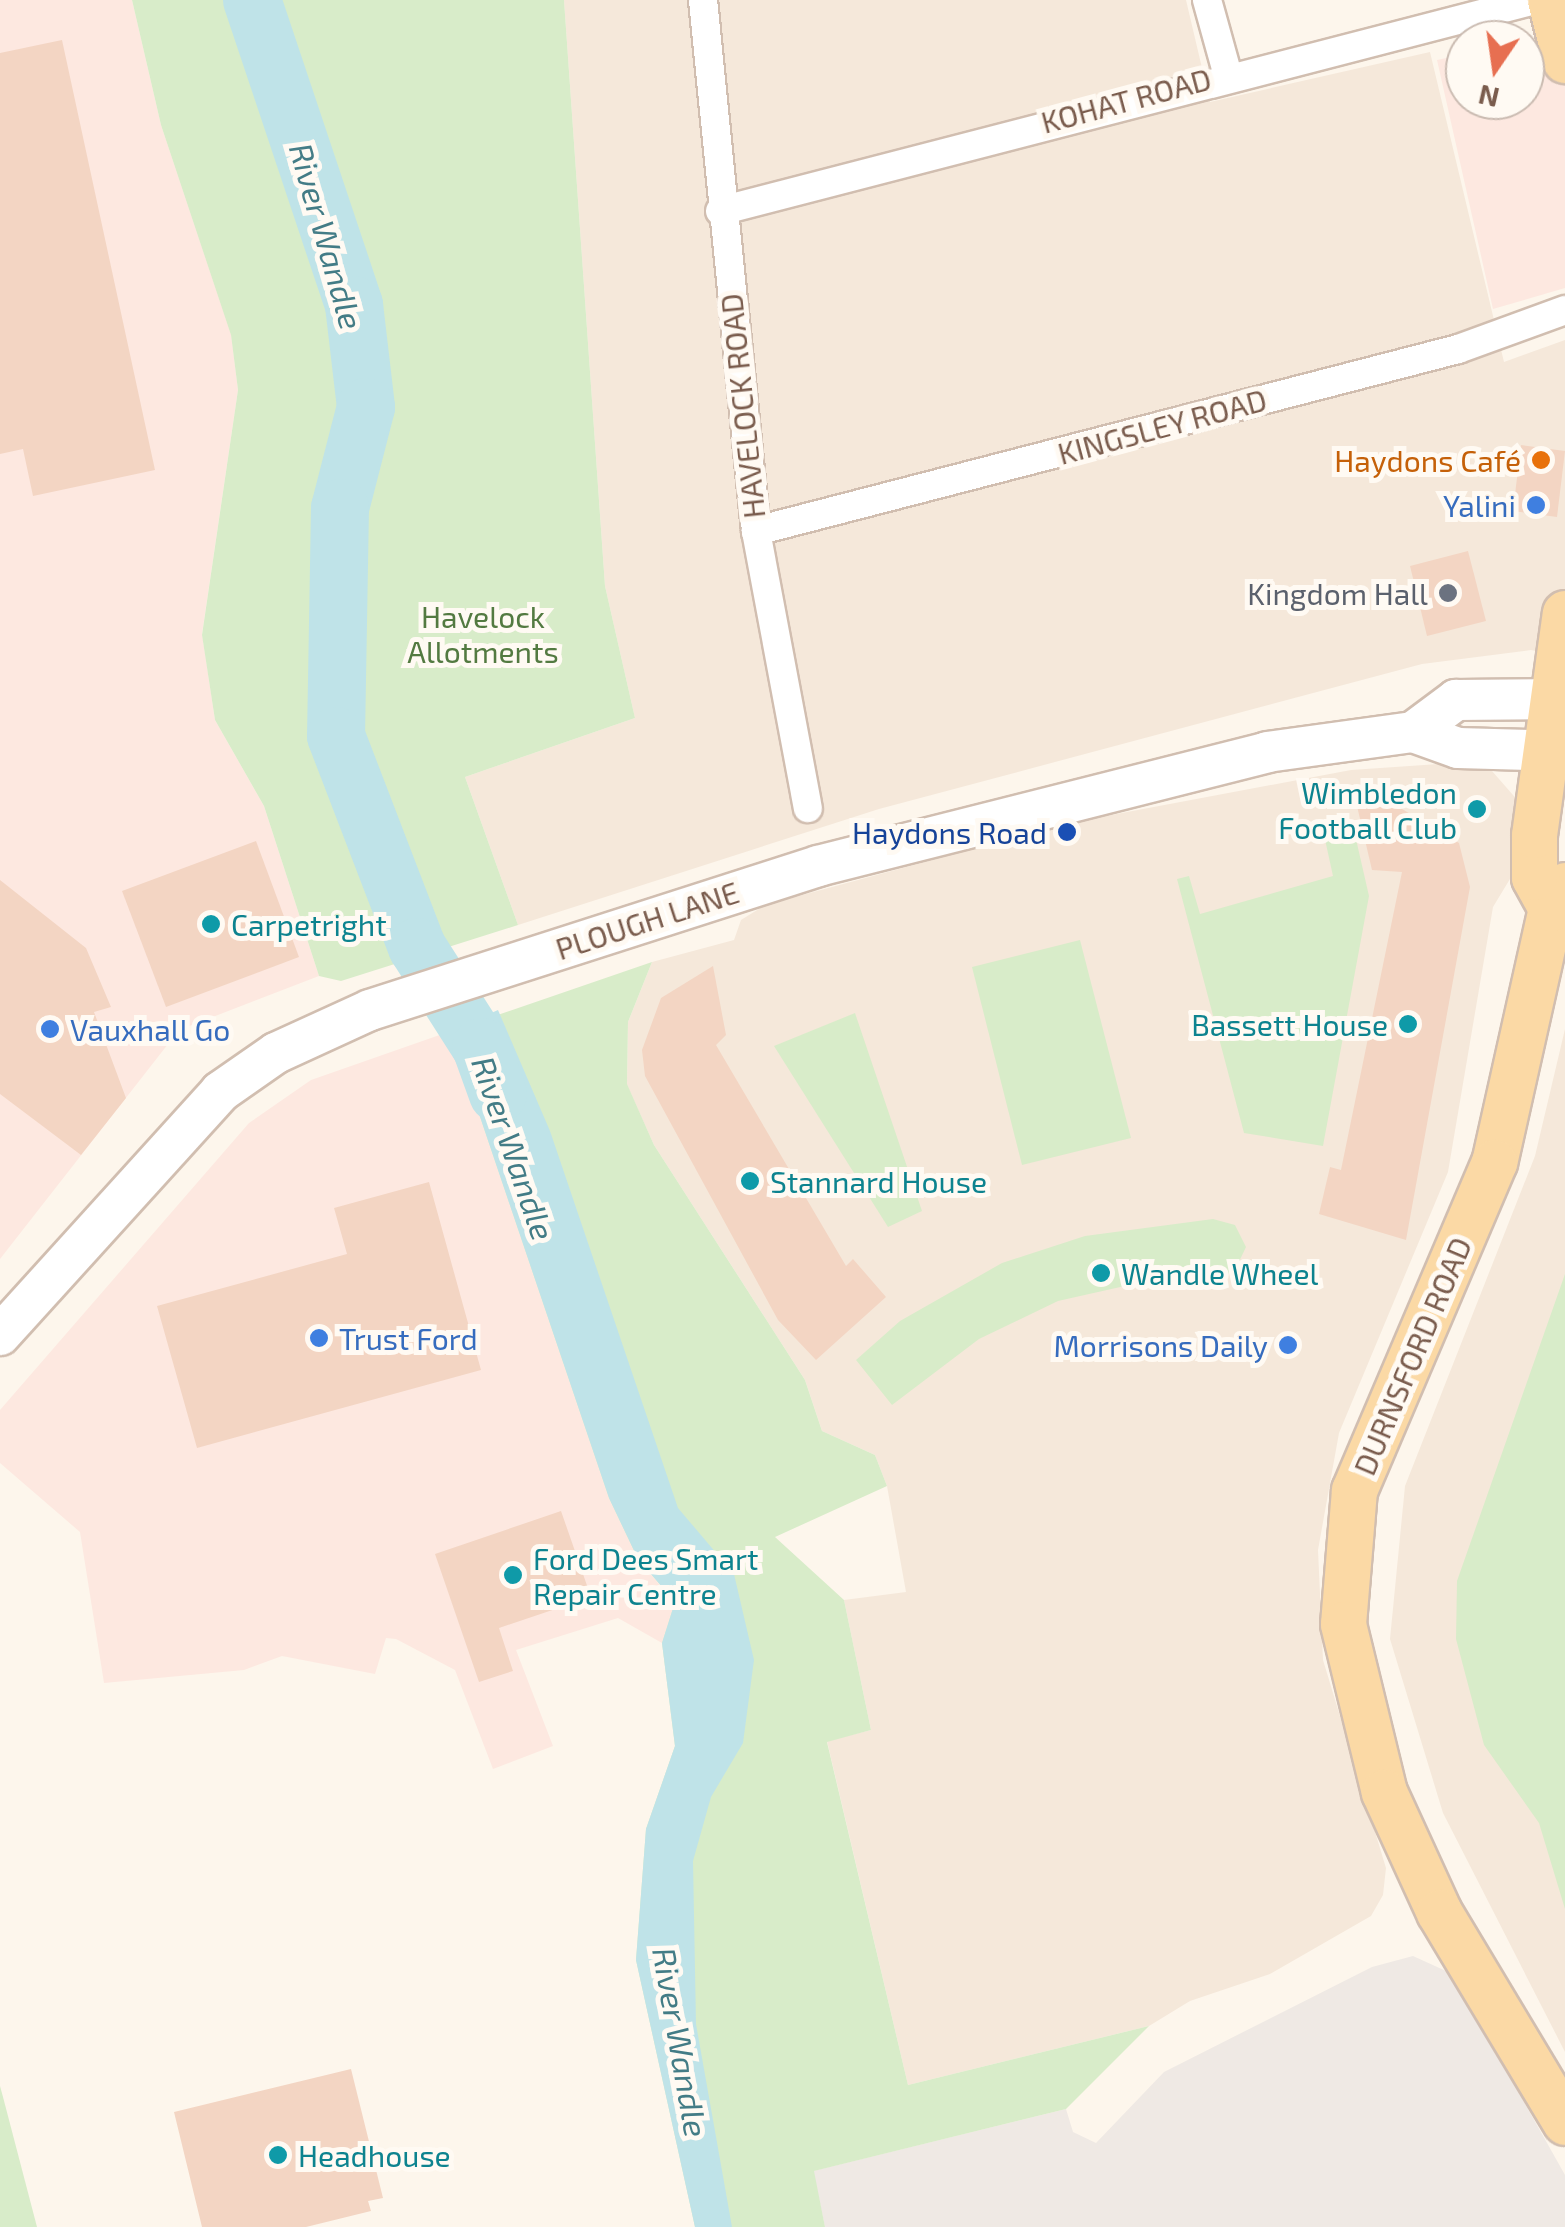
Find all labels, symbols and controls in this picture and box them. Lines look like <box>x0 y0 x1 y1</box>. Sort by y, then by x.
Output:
north arrow <box>1445 20 1545 120</box>
street label: KOHAT ROAD <box>1037 60 1215 140</box>
text: N <box>1475 78 1502 116</box>
water label: River Wandle <box>282 138 372 334</box>
street label: HAVELOCK ROAD <box>712 292 772 520</box>
street label: KINGSLEY ROAD <box>1053 381 1271 471</box>
place label: Haydons Café <box>1334 442 1521 478</box>
marker: Haydons Café <box>1530 449 1552 471</box>
place label: Yalini <box>1443 487 1516 523</box>
marker: Yalini <box>1525 494 1547 516</box>
place label: Kingdom Hall <box>1247 575 1428 611</box>
marker: Kingdom Hall <box>1437 582 1459 604</box>
park label: Havelock Allotments <box>407 598 559 668</box>
place label: Wimbledon Football Club <box>1278 774 1457 844</box>
marker: Wimbledon Football Club <box>1466 798 1488 820</box>
place label: Haydons Road <box>852 814 1047 850</box>
marker: Haydons Road <box>1056 821 1078 843</box>
street label: PLOUGH LANE <box>551 873 743 967</box>
place label: Carpetright <box>231 906 387 942</box>
marker: Carpetright <box>200 913 222 935</box>
place label: Bassett House <box>1191 1006 1388 1042</box>
place label: Vauxhall Go <box>70 1011 231 1047</box>
marker: Bassett House <box>1397 1013 1419 1035</box>
marker: Vauxhall Go <box>39 1018 61 1040</box>
water label: River Wandle <box>464 1050 564 1246</box>
place label: Stannard House <box>770 1163 987 1199</box>
marker: Stannard House <box>739 1170 761 1192</box>
street label: DURNSFORD ROAD <box>1346 1232 1478 1480</box>
place label: Wandle Wheel <box>1121 1255 1319 1291</box>
marker: Wandle Wheel <box>1090 1262 1112 1284</box>
place label: Trust Ford <box>339 1320 478 1356</box>
marker: Trust Ford <box>308 1327 330 1349</box>
place label: Morrisons Daily <box>1054 1327 1268 1363</box>
marker: Morrisons Daily <box>1277 1334 1299 1356</box>
place label: Ford Dees Smart Repair Centre <box>533 1540 758 1610</box>
marker: Ford Dees Smart Repair Centre <box>502 1564 524 1586</box>
water label: River Wandle <box>645 1944 717 2140</box>
place label: Headhouse <box>298 2137 451 2173</box>
marker: Headhouse <box>267 2144 289 2166</box>

